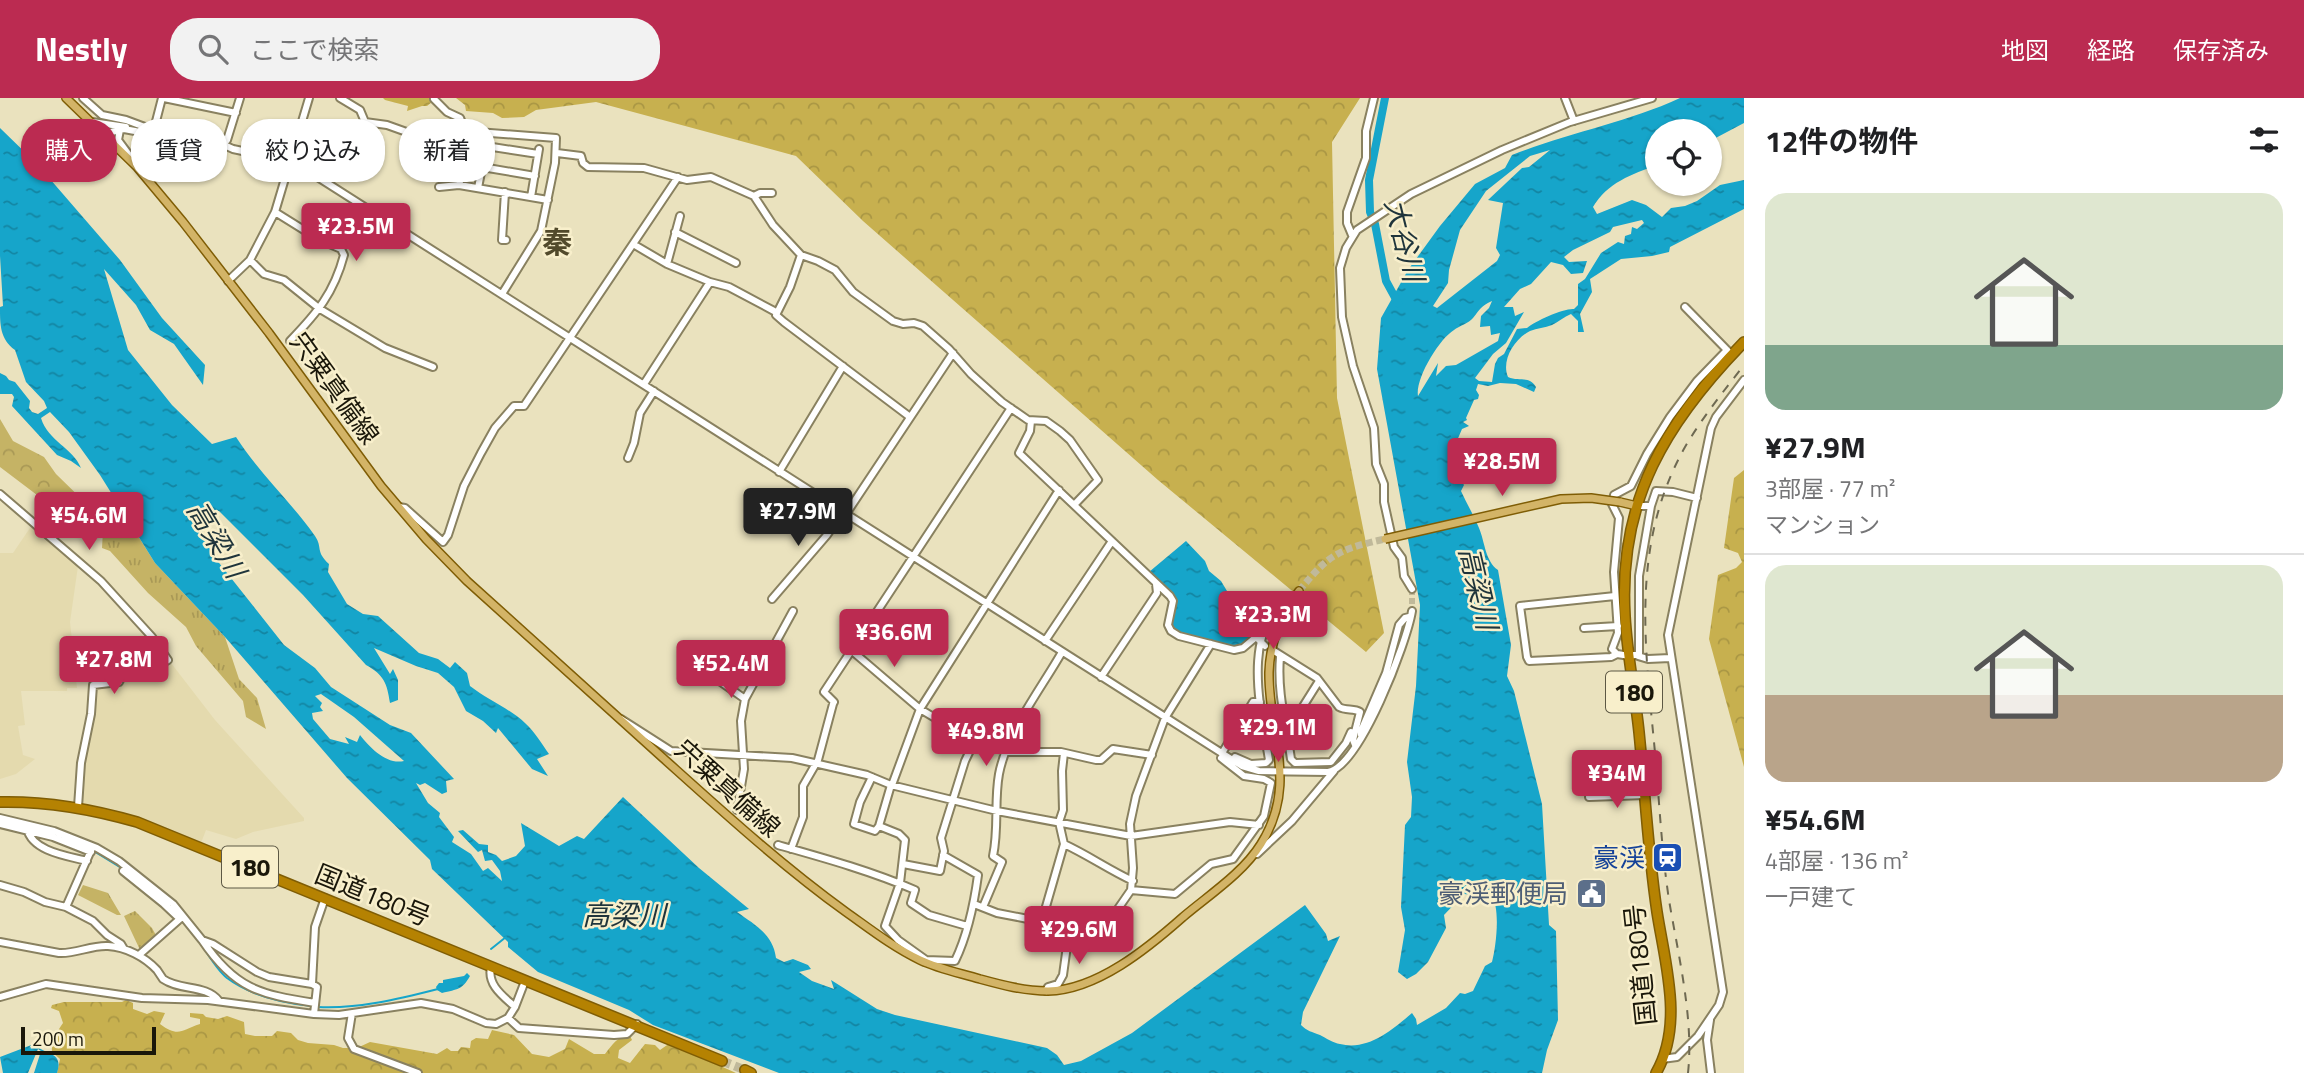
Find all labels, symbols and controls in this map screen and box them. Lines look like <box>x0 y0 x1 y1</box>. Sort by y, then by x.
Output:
search box <box>170 18 660 81</box>
text: Nestly <box>35 24 128 74</box>
icon: search <box>194 30 232 68</box>
text: ここで検索 <box>250 30 380 69</box>
text: 地図 <box>2001 32 2049 68</box>
text: 経路 <box>2087 32 2135 68</box>
text: 保存済み <box>2173 32 2269 68</box>
text: 12件の物件 <box>1765 118 1919 164</box>
chip: 購入 <box>21 119 117 182</box>
chip: 賃貸 <box>131 119 227 182</box>
chip: 絞り込み <box>241 119 385 182</box>
chip: 新着 <box>399 119 495 182</box>
map controls <box>1645 119 1722 196</box>
button: locate <box>1645 119 1722 196</box>
icon: filters <box>2245 121 2283 159</box>
water label: 大谷川 <box>1374 194 1437 289</box>
pin: ¥23.5M <box>299 204 413 263</box>
text: ¥23.5M <box>317 208 395 243</box>
district label: 秦 <box>542 219 572 265</box>
icon: home <box>1961 239 2087 365</box>
street label: 宍粟真備線 <box>281 324 389 452</box>
text: ¥27.9M <box>1765 424 1866 470</box>
pin: ¥28.5M <box>1445 438 1559 498</box>
text: ¥28.5M <box>1463 443 1541 478</box>
text: 3部屋 · 77 m² <box>1765 471 1895 506</box>
pin: ¥27.9M <box>741 489 855 548</box>
pin: ¥54.6M <box>32 492 146 552</box>
water label: 高梁川 <box>177 492 259 589</box>
text: ¥27.9M <box>759 493 837 528</box>
text: ¥54.6M <box>50 497 128 532</box>
text: マンション <box>1765 507 1880 542</box>
water label: 高梁川 <box>1449 542 1510 637</box>
pin: ¥23.3M <box>1216 592 1330 651</box>
text: ¥23.3M <box>1234 596 1312 631</box>
pin: ¥36.6M <box>837 610 951 669</box>
icon: home <box>1961 611 2087 737</box>
text: ¥36.6M <box>855 614 933 649</box>
pin: ¥27.8M <box>57 636 171 696</box>
pin: ¥52.4M <box>674 640 788 700</box>
text: ¥27.8M <box>75 641 153 676</box>
text: ¥52.4M <box>692 645 770 680</box>
road number: 180 <box>1606 672 1662 712</box>
pin: ¥29.1M <box>1221 704 1335 764</box>
pin: ¥49.8M <box>929 708 1043 768</box>
text: ¥29.1M <box>1239 709 1317 744</box>
text: ¥49.8M <box>947 713 1025 748</box>
street label: 宍粟真備線 <box>667 730 789 846</box>
pin: ¥34M <box>1576 750 1658 810</box>
text: ¥34M <box>1588 755 1646 790</box>
text: ¥54.6M <box>1765 796 1866 842</box>
place label: 豪渓 <box>1593 838 1645 877</box>
station icon: 豪渓 <box>1651 840 1685 874</box>
text: 4部屋 · 136 m² <box>1765 843 1908 878</box>
road number: 180 <box>222 846 278 888</box>
street label: 国道180号 <box>309 854 437 936</box>
place label: 豪渓郵便局 <box>1438 874 1568 913</box>
public building icon: 豪渓郵便局 <box>1574 876 1608 910</box>
text: 一戸建て <box>1765 879 1857 914</box>
water label: 高梁川 <box>582 893 669 936</box>
street label: 国道180号 <box>1614 902 1666 1028</box>
pin: ¥29.6M <box>1022 906 1136 966</box>
text: ¥29.6M <box>1040 911 1118 946</box>
scale bar <box>21 1024 156 1056</box>
text: 200 m <box>32 1024 84 1053</box>

